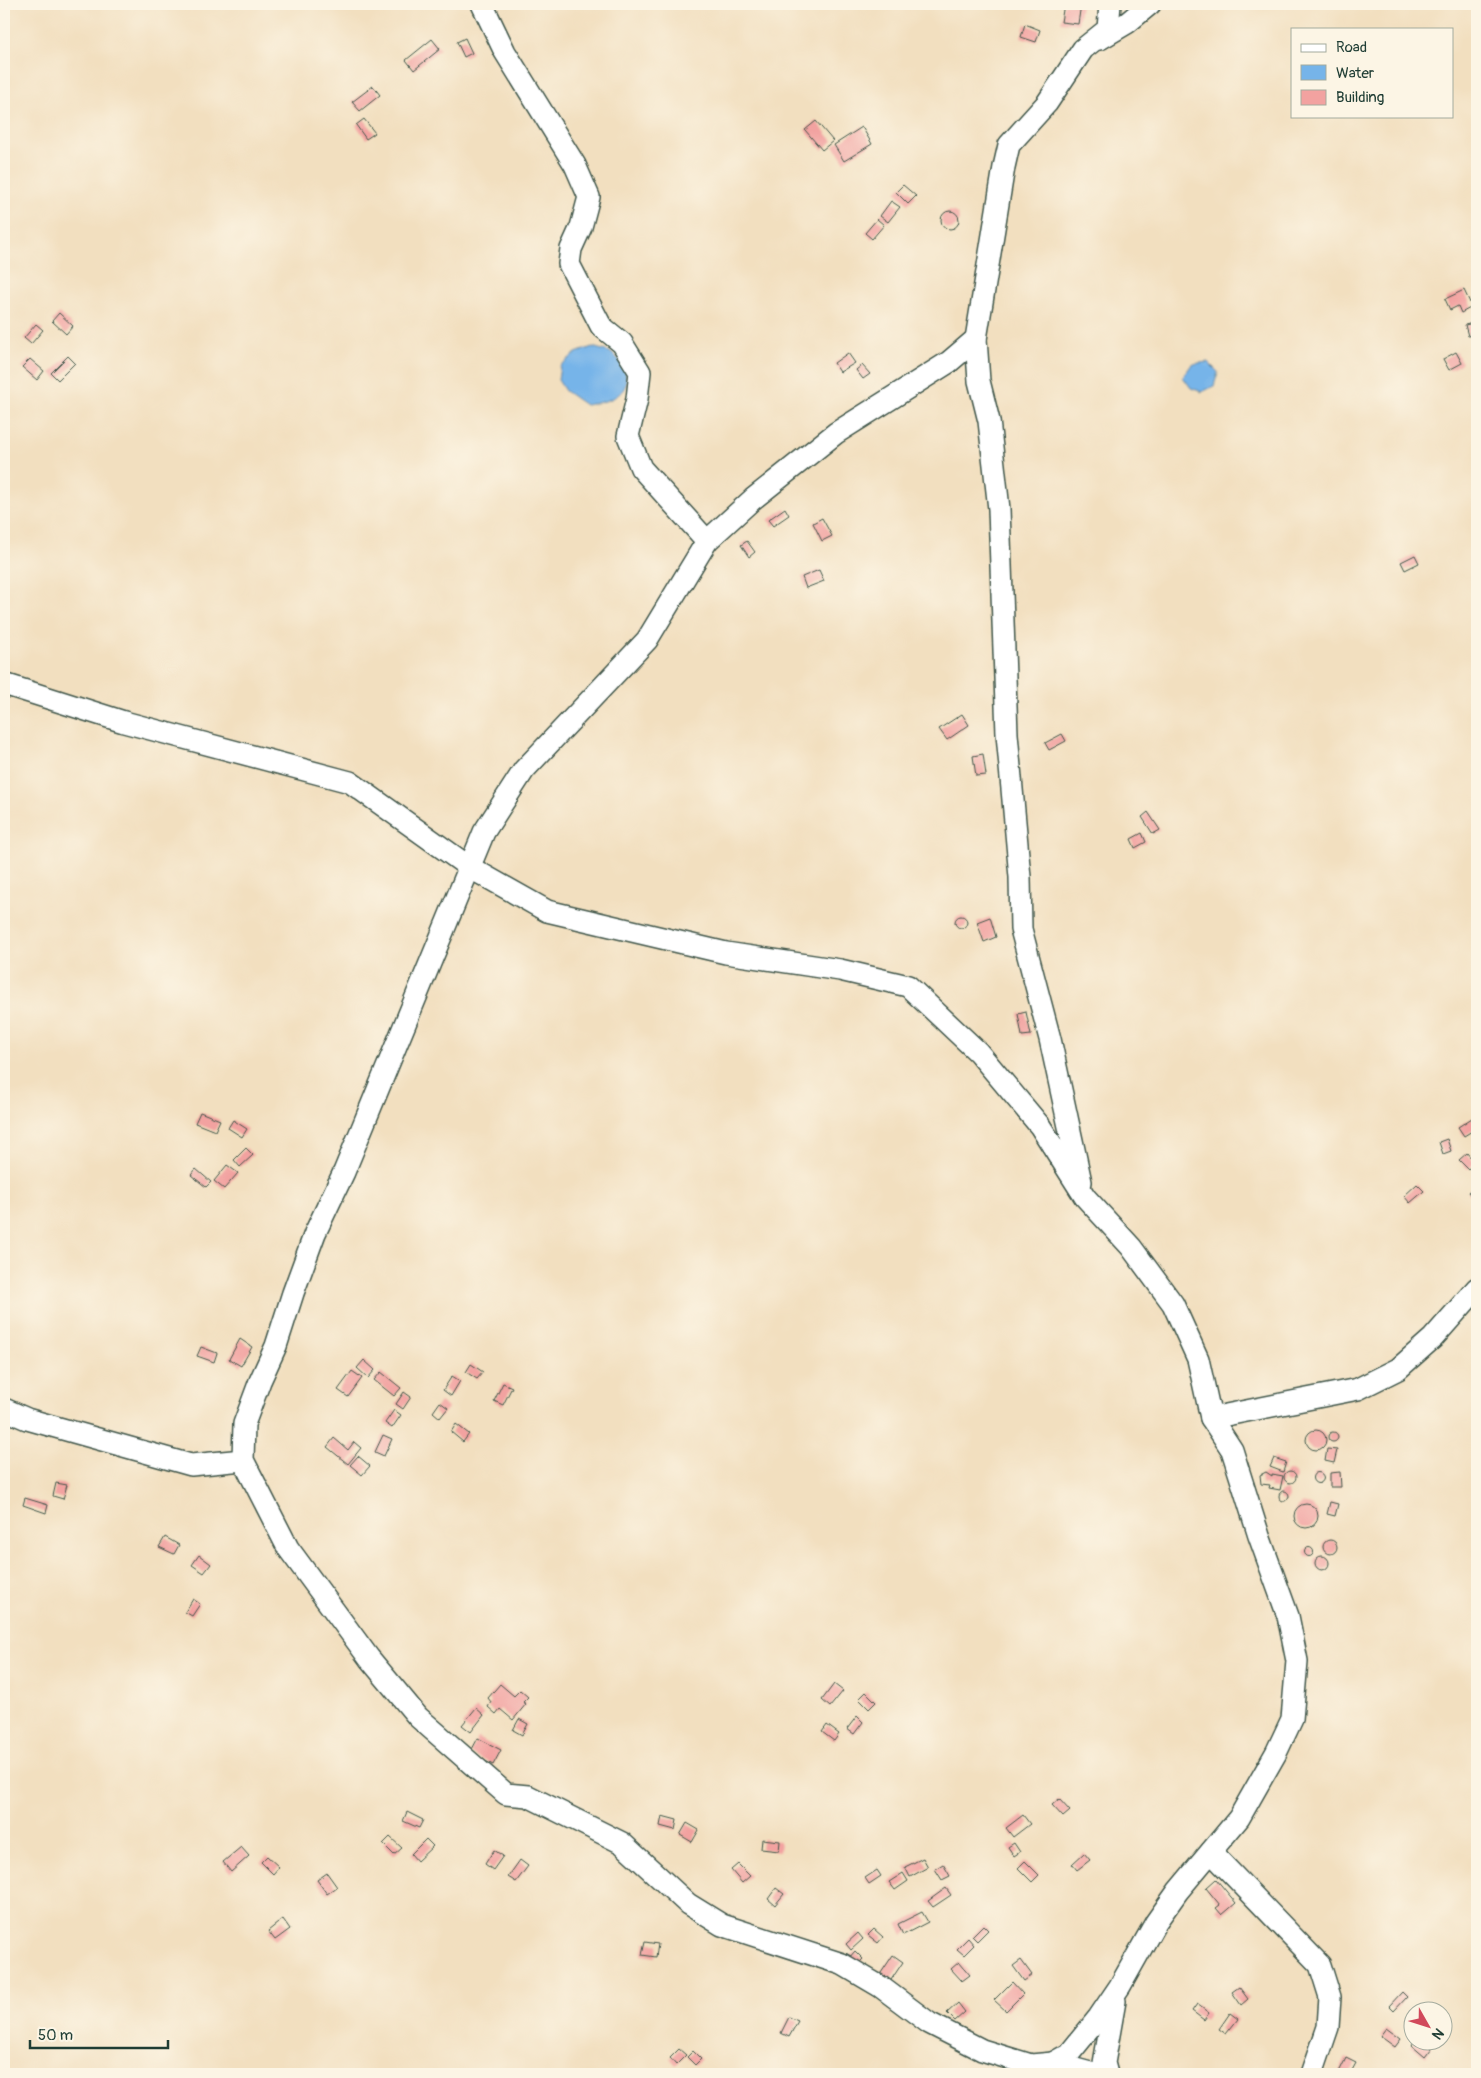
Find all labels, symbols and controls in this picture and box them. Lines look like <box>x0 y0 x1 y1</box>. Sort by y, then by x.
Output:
legend <box>1291 28 1454 118</box>
text: Road <box>1336 38 1367 57</box>
text: Water <box>1336 64 1375 83</box>
text: Building <box>1336 88 1384 107</box>
north arrow <box>1404 2000 1454 2050</box>
scale bar <box>30 2018 168 2050</box>
text: N <box>1428 2025 1447 2043</box>
text: 50 m <box>38 2026 73 2045</box>

